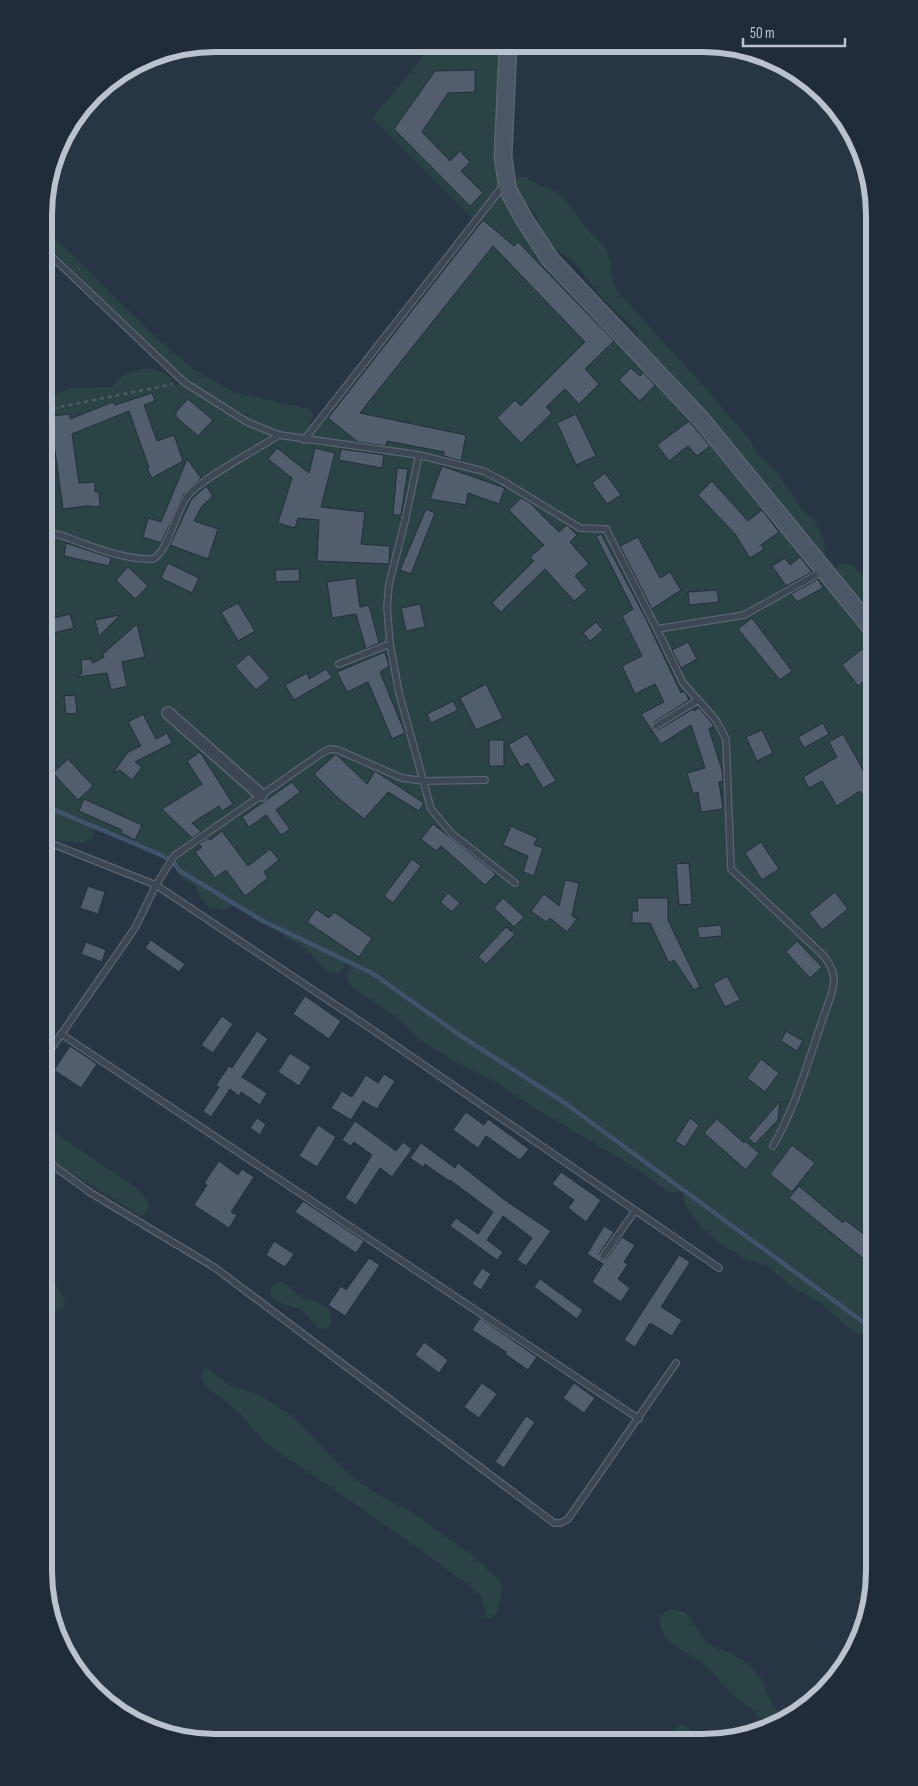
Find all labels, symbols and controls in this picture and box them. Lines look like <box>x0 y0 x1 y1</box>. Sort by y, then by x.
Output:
scale bar <box>743 15 846 47</box>
text: 50 m <box>750 24 775 43</box>

